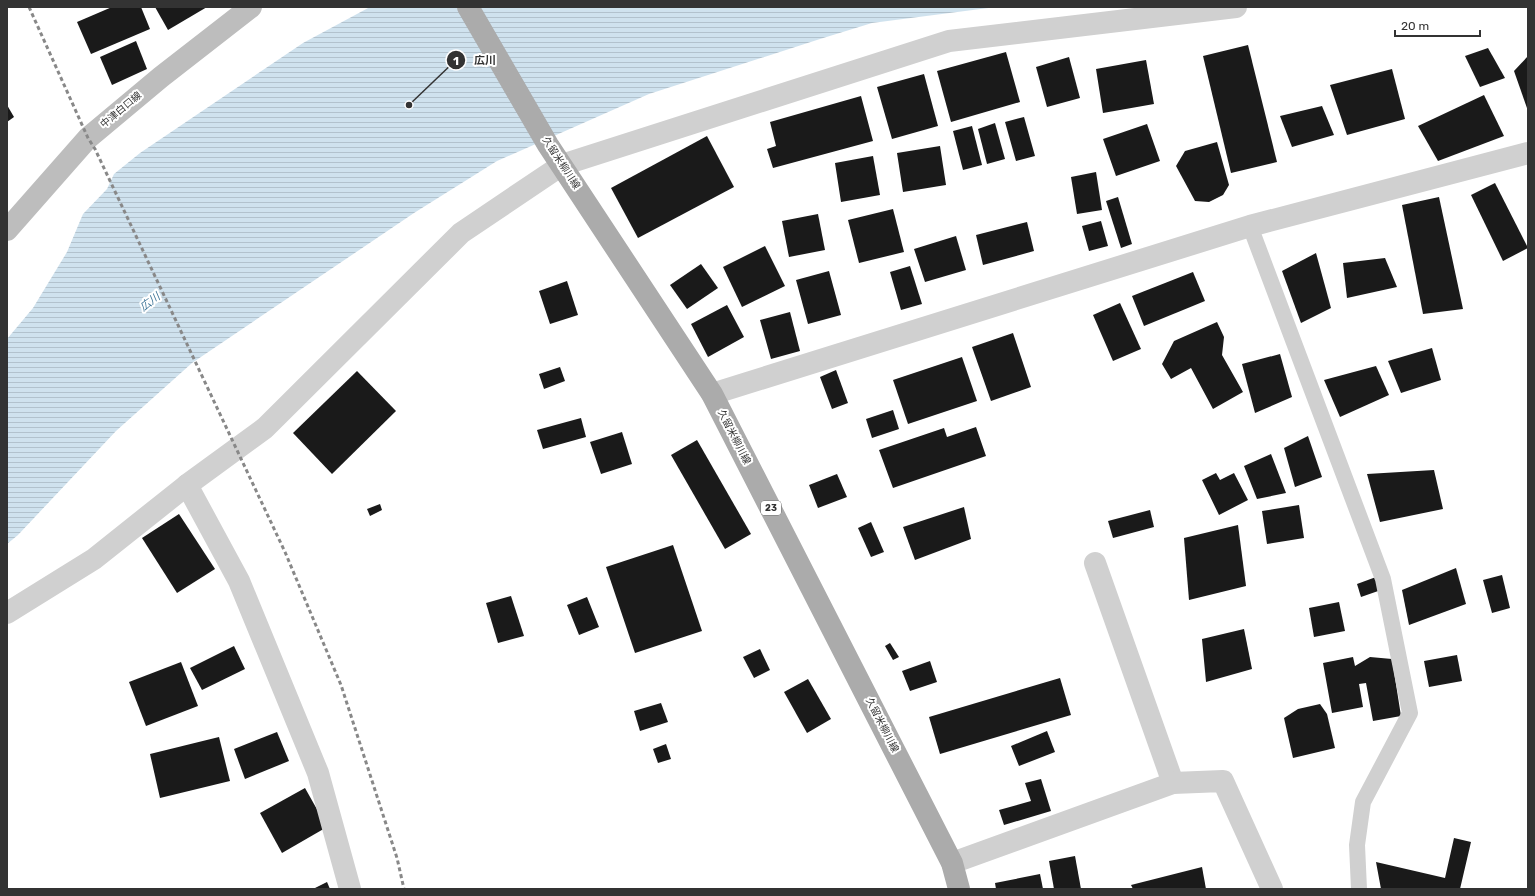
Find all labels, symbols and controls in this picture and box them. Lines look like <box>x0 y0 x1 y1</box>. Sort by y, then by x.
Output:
scale bar <box>1395 12 1480 38</box>
text: 20 m <box>1401 19 1429 33</box>
callout: 広川 <box>446 49 504 72</box>
text: 1 <box>453 54 459 68</box>
text: 広川 <box>474 54 496 67</box>
street label: 中津白口線 <box>98 89 144 131</box>
street label: 久留米柳川線 <box>540 135 582 191</box>
water label: 広川 <box>137 290 163 314</box>
street label: 久留米柳川線 <box>715 408 753 466</box>
road number: 23 <box>761 501 781 515</box>
street label: 久留米柳川線 <box>863 696 901 754</box>

